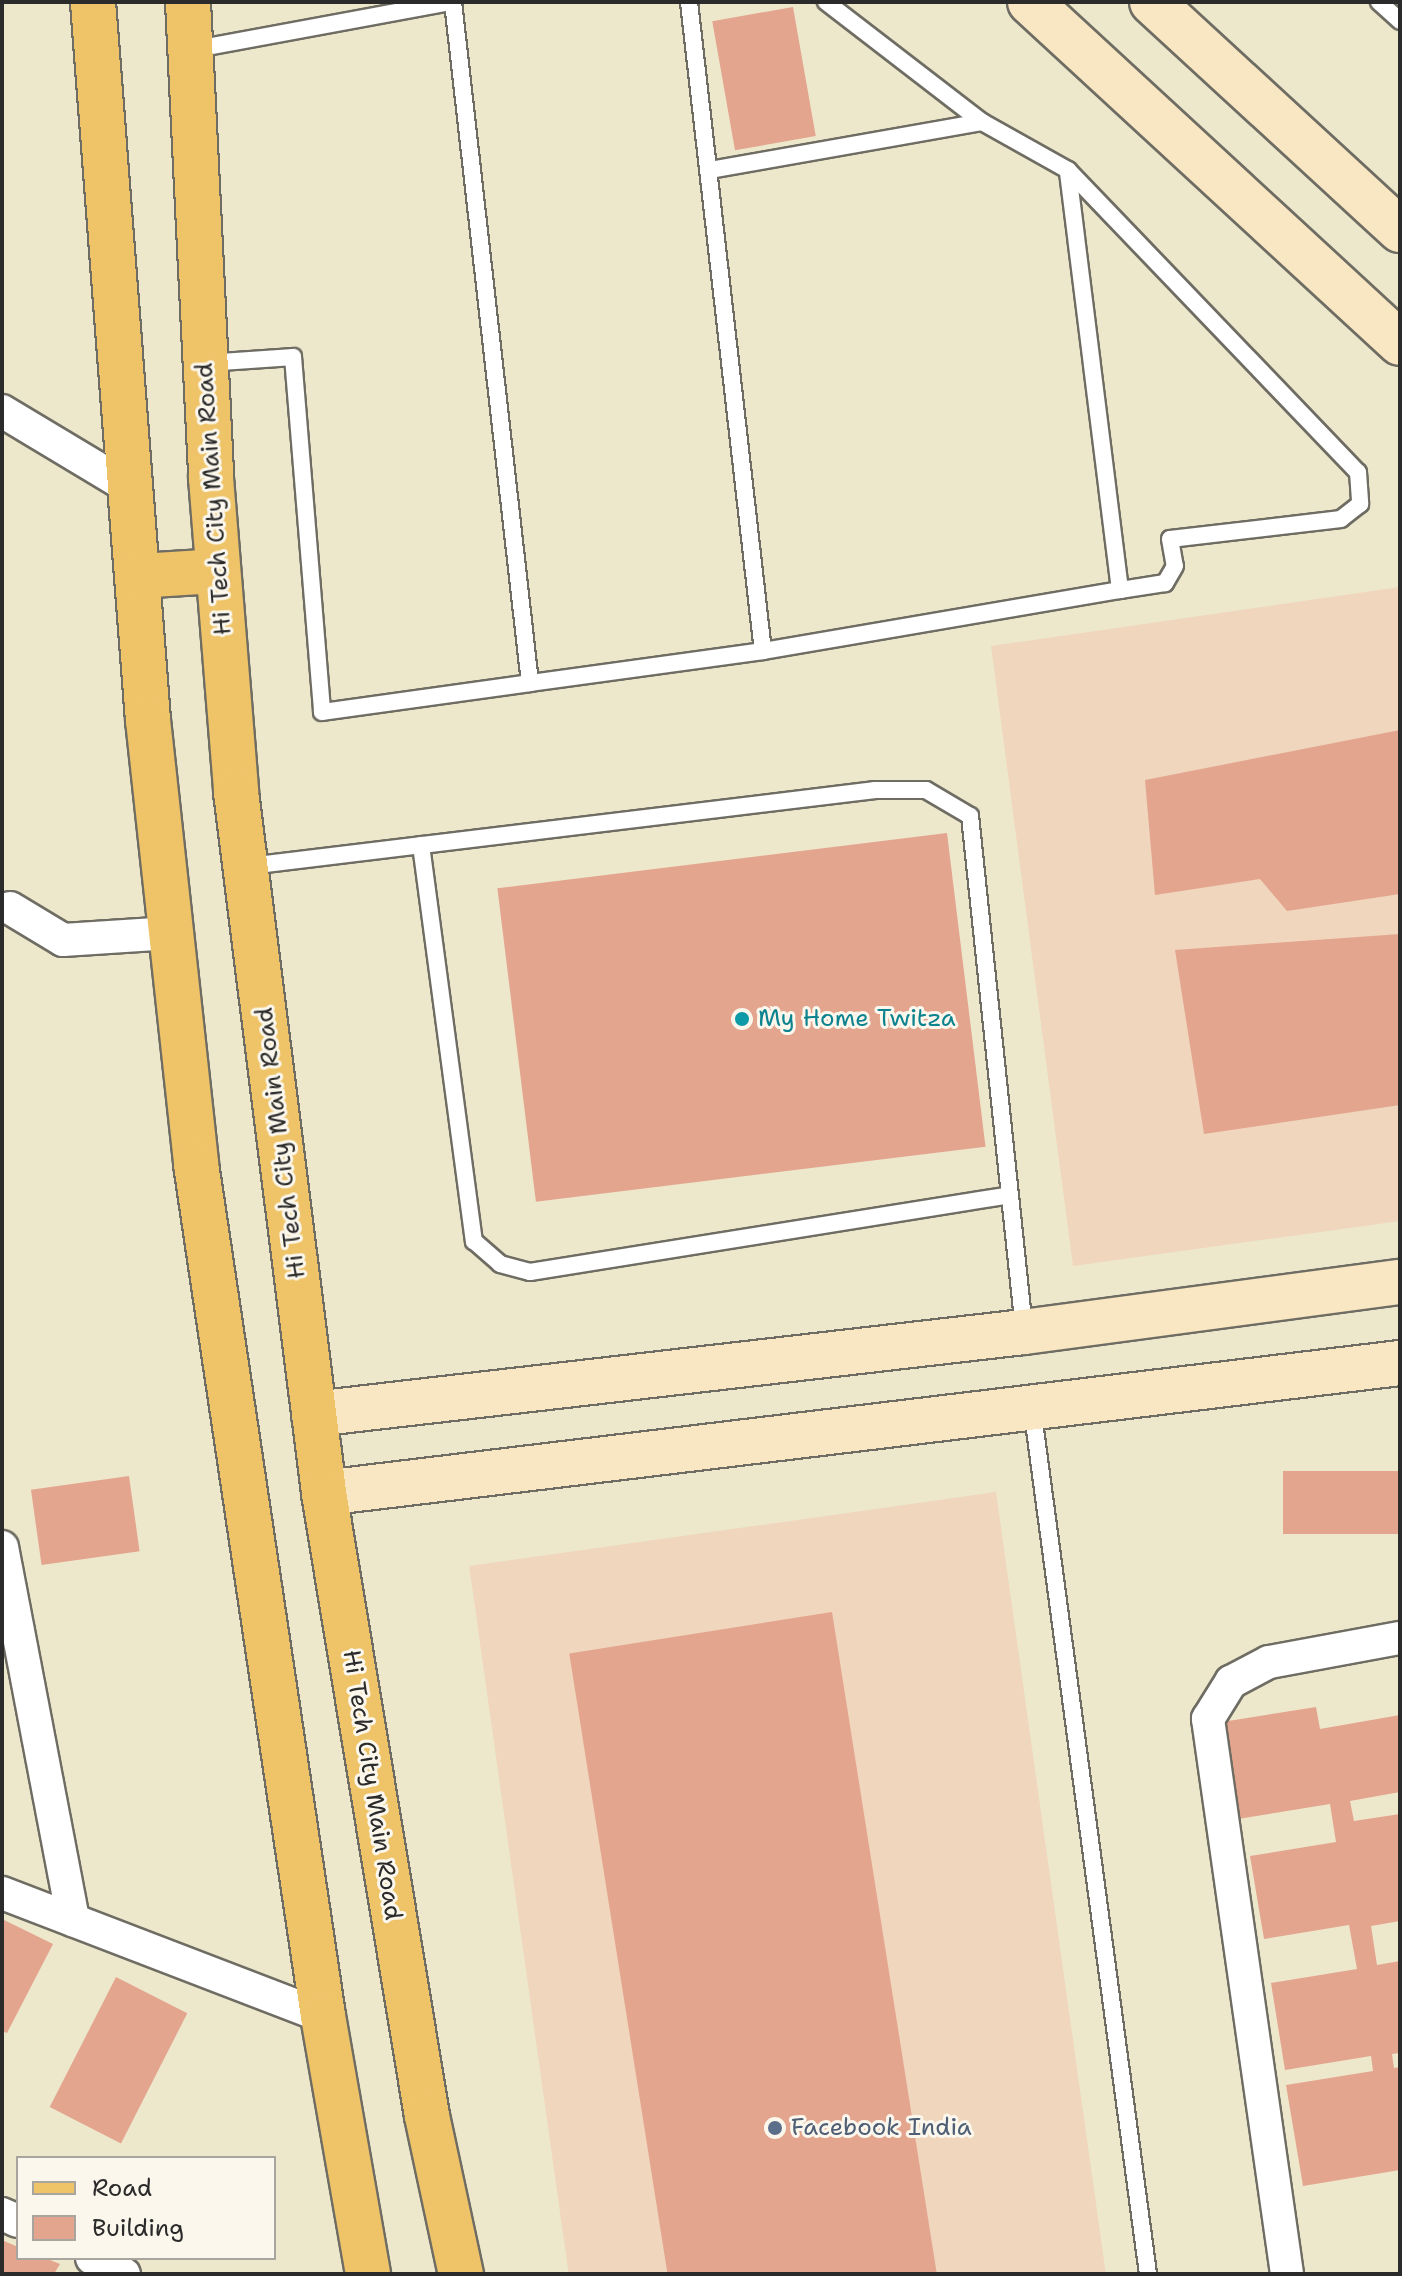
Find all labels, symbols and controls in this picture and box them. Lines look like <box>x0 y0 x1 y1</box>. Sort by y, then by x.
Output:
street label: Hi Tech City Main Road <box>190 362 238 636</box>
place label: My Home Twitza <box>758 1005 956 1033</box>
street label: Hi Tech City Main Road <box>250 1006 312 1280</box>
marker: My Home Twitza <box>733 1010 751 1028</box>
street label: Hi Tech City Main Road <box>336 1648 408 1922</box>
place label: Facebook India <box>791 2114 972 2142</box>
marker: Facebook India <box>766 2119 784 2137</box>
legend <box>16 2156 276 2260</box>
text: Road <box>92 2172 152 2204</box>
text: Building <box>92 2212 184 2244</box>

